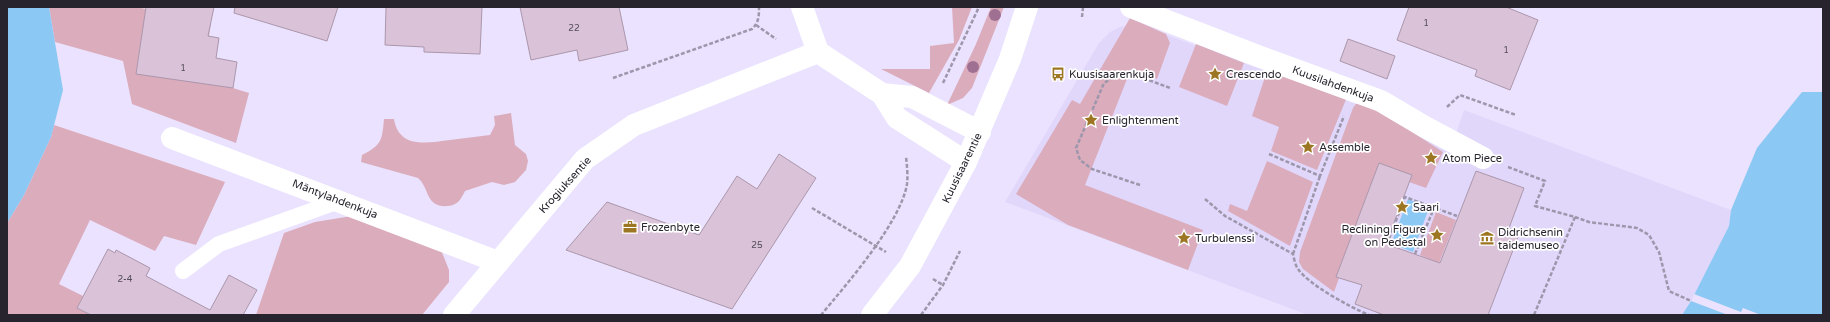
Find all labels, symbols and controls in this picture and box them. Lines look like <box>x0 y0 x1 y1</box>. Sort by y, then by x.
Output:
house number: 1 <box>1423 18 1429 29</box>
house number: 22 <box>568 23 580 34</box>
house number: 1 <box>1503 45 1509 56</box>
house number: 1 <box>180 63 186 74</box>
street label: Kuusilahdenkuja <box>1290 63 1376 105</box>
bus stop icon: Kuusisaarenkuja <box>1050 66 1066 82</box>
place icon: Crescendo <box>1207 66 1223 82</box>
place label: Kuusisaarenkuja <box>1069 68 1154 81</box>
place label: Crescendo <box>1226 68 1282 81</box>
place icon: Enlightenment <box>1083 112 1099 128</box>
place label: Enlightenment <box>1102 114 1179 127</box>
street label: Kuusisaarentie <box>939 131 985 205</box>
place icon: Assemble <box>1300 139 1316 155</box>
place label: Assemble <box>1319 141 1370 154</box>
place icon: Atom Piece <box>1423 150 1439 166</box>
place label: Atom Piece <box>1442 152 1502 165</box>
street label: Krogiuksentie <box>536 154 594 216</box>
street label: Mäntylahdenkuja <box>290 177 380 221</box>
place icon: Saari <box>1394 199 1410 215</box>
place label: Saari <box>1413 201 1439 214</box>
office icon: Frozenbyte <box>622 219 638 235</box>
place label: Frozenbyte <box>641 221 700 234</box>
place label: Reclining Figure on Pedestal <box>1341 223 1426 249</box>
place label: Didrichsenin taidemuseo <box>1498 226 1563 252</box>
place icon: Reclining Figure on Pedestal <box>1429 227 1445 243</box>
place icon: Turbulenssi <box>1176 230 1192 246</box>
museum icon: Didrichsenin taidemuseo <box>1479 230 1495 246</box>
place label: Turbulenssi <box>1195 232 1255 245</box>
house number: 25 <box>751 240 763 251</box>
house number: 2-4 <box>117 274 133 285</box>

